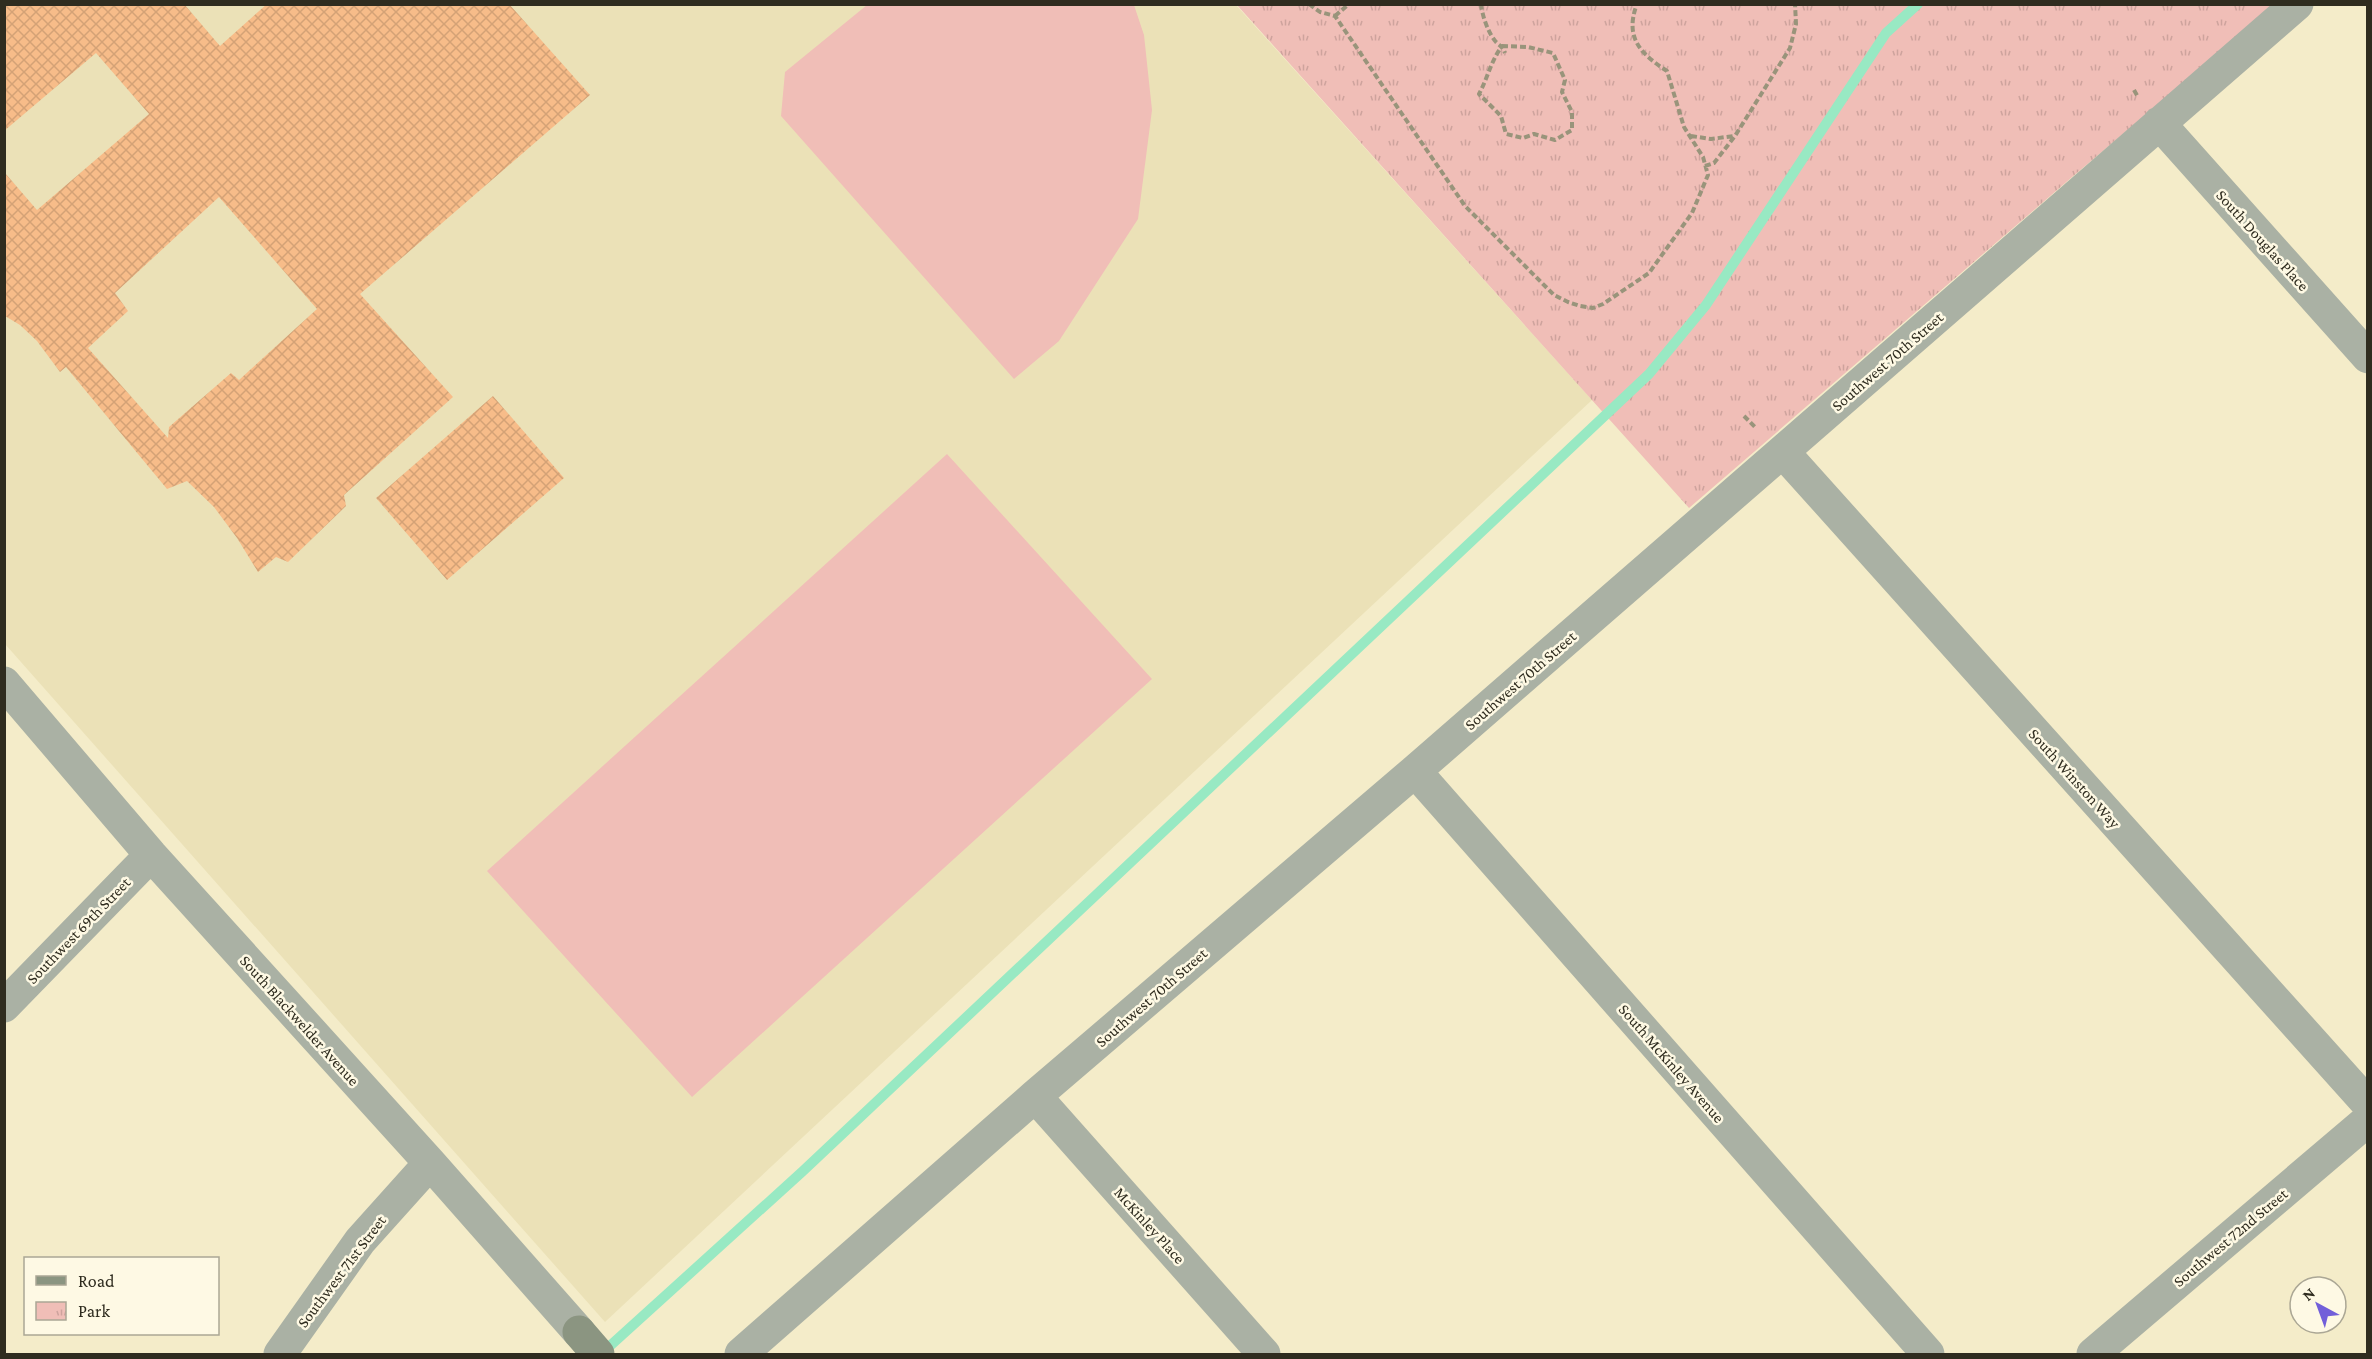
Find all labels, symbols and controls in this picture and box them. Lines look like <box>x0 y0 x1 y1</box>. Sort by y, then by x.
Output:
street label: South Douglas Place <box>2212 186 2312 295</box>
street label: Southwest 70th Street <box>1828 308 1947 414</box>
street label: Southwest 70th Street <box>1461 627 1580 733</box>
street label: South Winston Way <box>2025 725 2124 833</box>
street label: Southwest 69th Street <box>23 873 134 987</box>
street label: Southwest 70th Street <box>1092 944 1211 1050</box>
street label: South Blackwelder Avenue <box>237 952 363 1089</box>
street label: South McKinley Avenue <box>1615 1001 1728 1127</box>
street label: McKinley Place <box>1110 1184 1188 1268</box>
street label: Southwest 72nd Street <box>2170 1184 2291 1290</box>
street label: Southwest 71st Street <box>294 1211 389 1331</box>
legend <box>24 1257 219 1335</box>
text: Road <box>78 1271 115 1291</box>
north arrow <box>2288 1275 2348 1335</box>
text: N <box>2299 1284 2318 1304</box>
text: Park <box>78 1301 110 1321</box>

